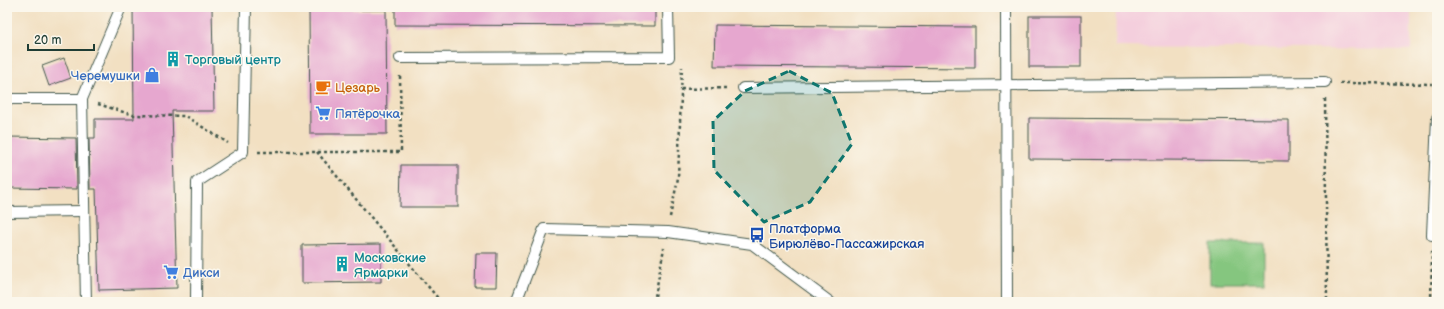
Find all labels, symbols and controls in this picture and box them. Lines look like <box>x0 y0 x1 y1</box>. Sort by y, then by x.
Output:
scale bar <box>28 26 94 52</box>
text: 20 m <box>34 33 61 48</box>
building icon: Торговый центр <box>164 50 182 68</box>
place label: Торговый центр <box>185 52 282 68</box>
shop icon: Черемушки <box>143 66 161 84</box>
place label: Черемушки <box>71 68 140 84</box>
cafe icon: Цезарь <box>314 78 332 96</box>
place label: Цезарь <box>335 80 380 96</box>
supermarket icon: Пятёрочка <box>314 104 332 122</box>
place label: Пятёрочка <box>335 106 400 122</box>
place label: Платформа Бирюлёво-Пассажирская <box>769 221 925 252</box>
bus stop icon: Платформа Бирюлёво-Пассажирская <box>748 226 766 244</box>
place label: Московские Ярмарки <box>354 250 426 281</box>
building icon: Московские Ярмарки <box>333 255 351 273</box>
supermarket icon: Дикси <box>162 263 180 281</box>
place label: Дикси <box>183 265 220 281</box>

